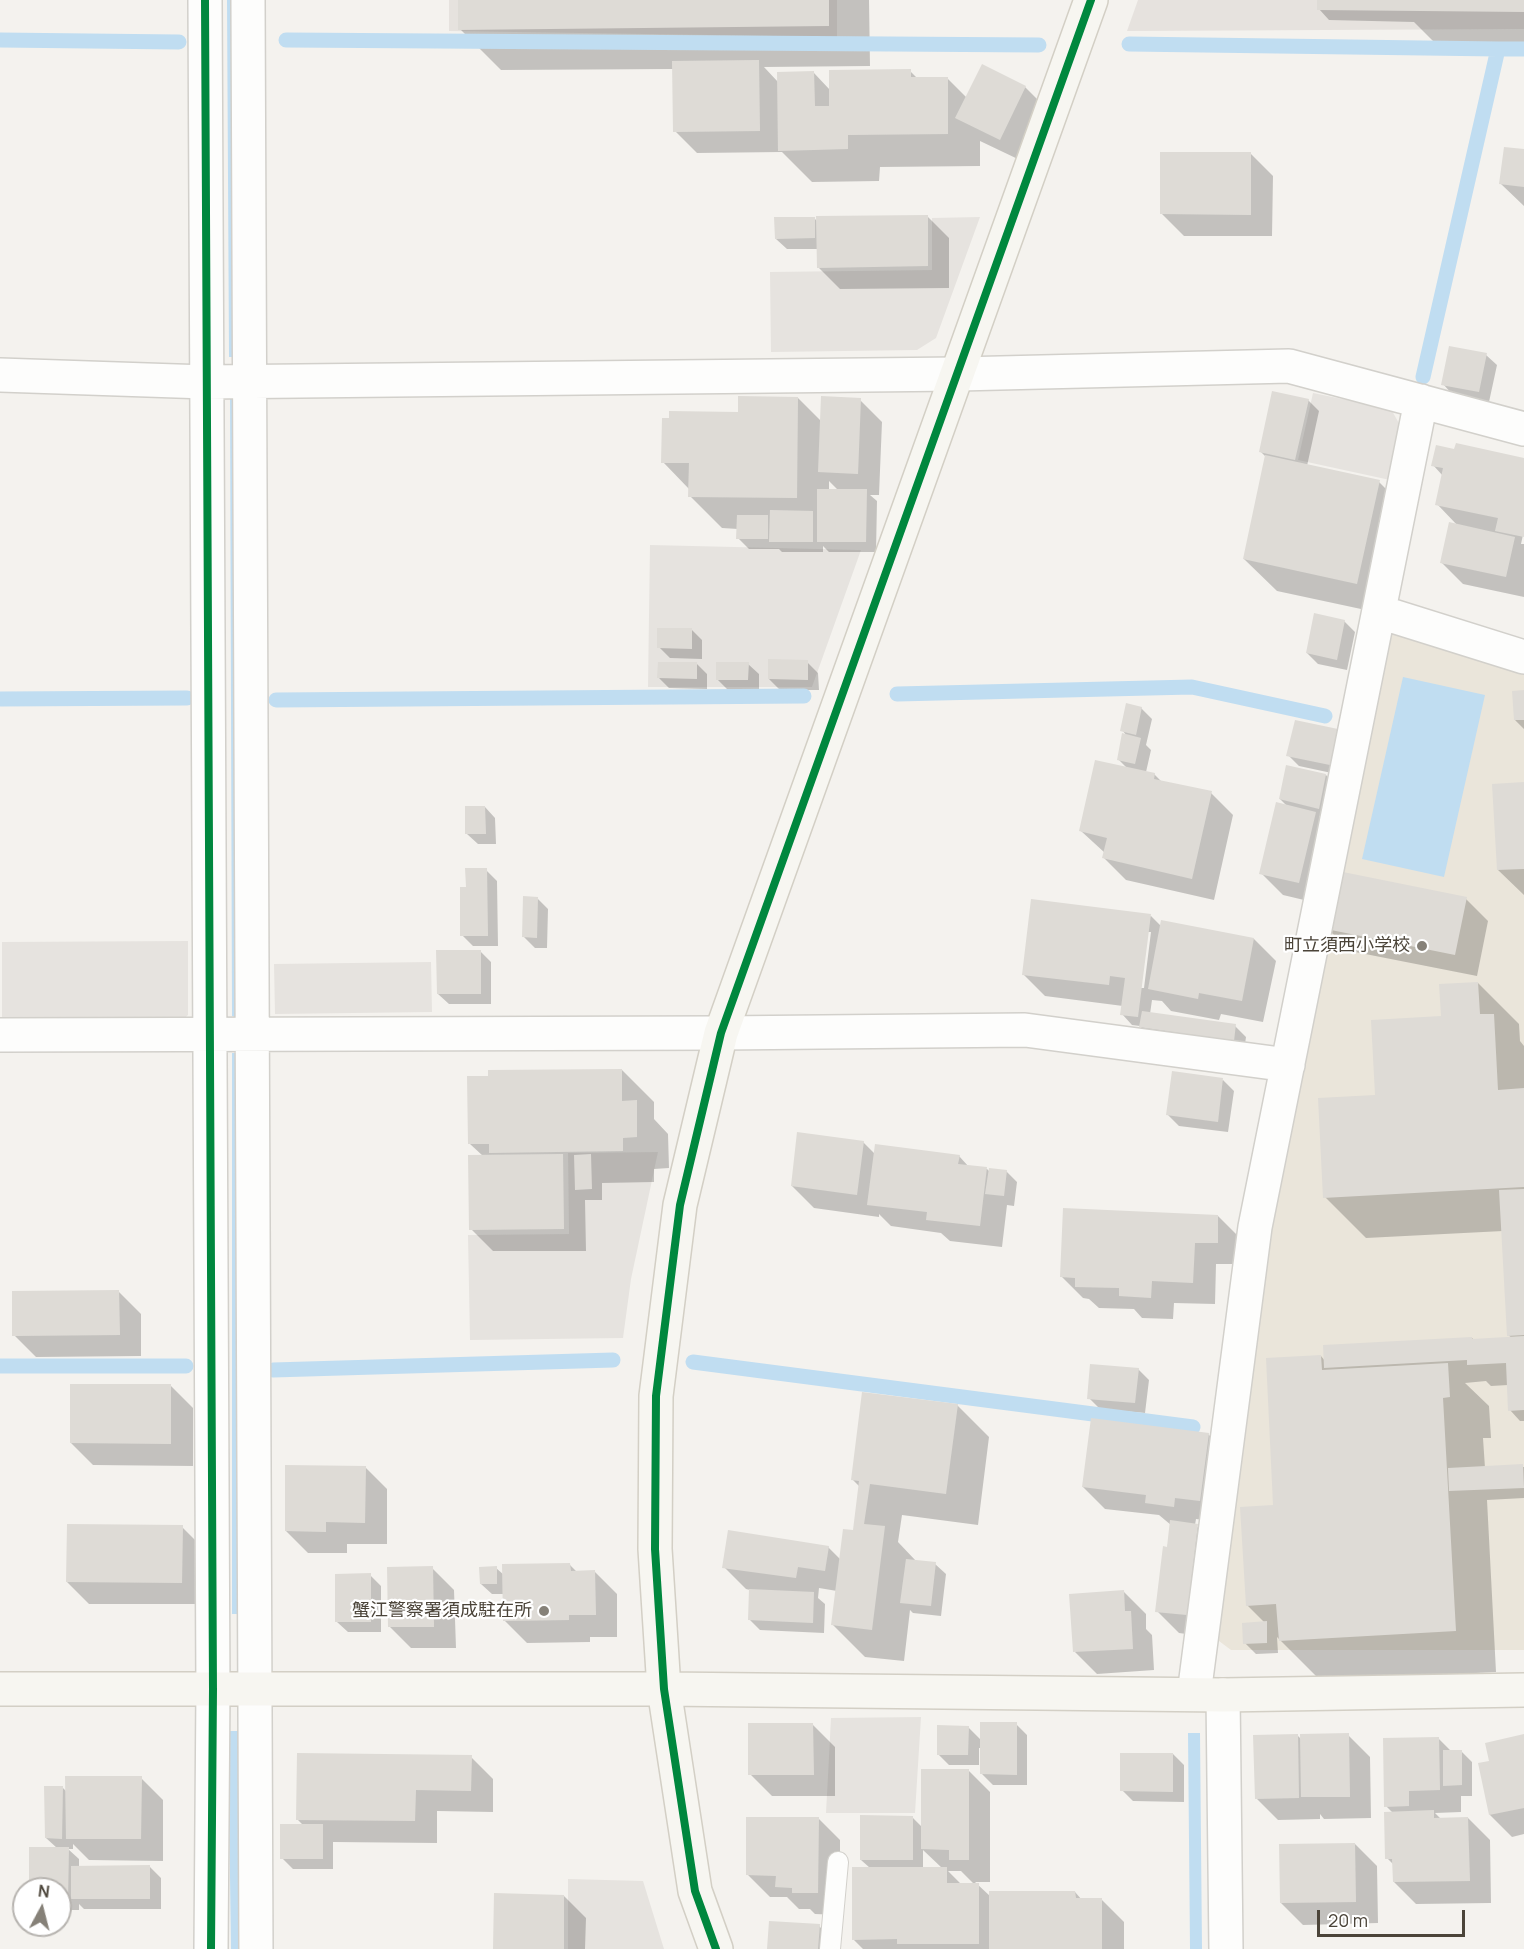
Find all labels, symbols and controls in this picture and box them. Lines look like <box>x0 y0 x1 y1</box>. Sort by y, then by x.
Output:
place label: 町立須西小学校 <box>1284 935 1410 957</box>
marker: 町立須西小学校 <box>1415 939 1429 953</box>
place label: 蟹江警察署須成駐在所 <box>352 1600 532 1622</box>
marker: 蟹江警察署須成駐在所 <box>537 1604 551 1618</box>
north arrow <box>12 1877 72 1937</box>
text: N <box>37 1880 51 1903</box>
scale bar <box>1320 1898 1468 1936</box>
text: 20 m <box>1328 1908 1368 1932</box>

